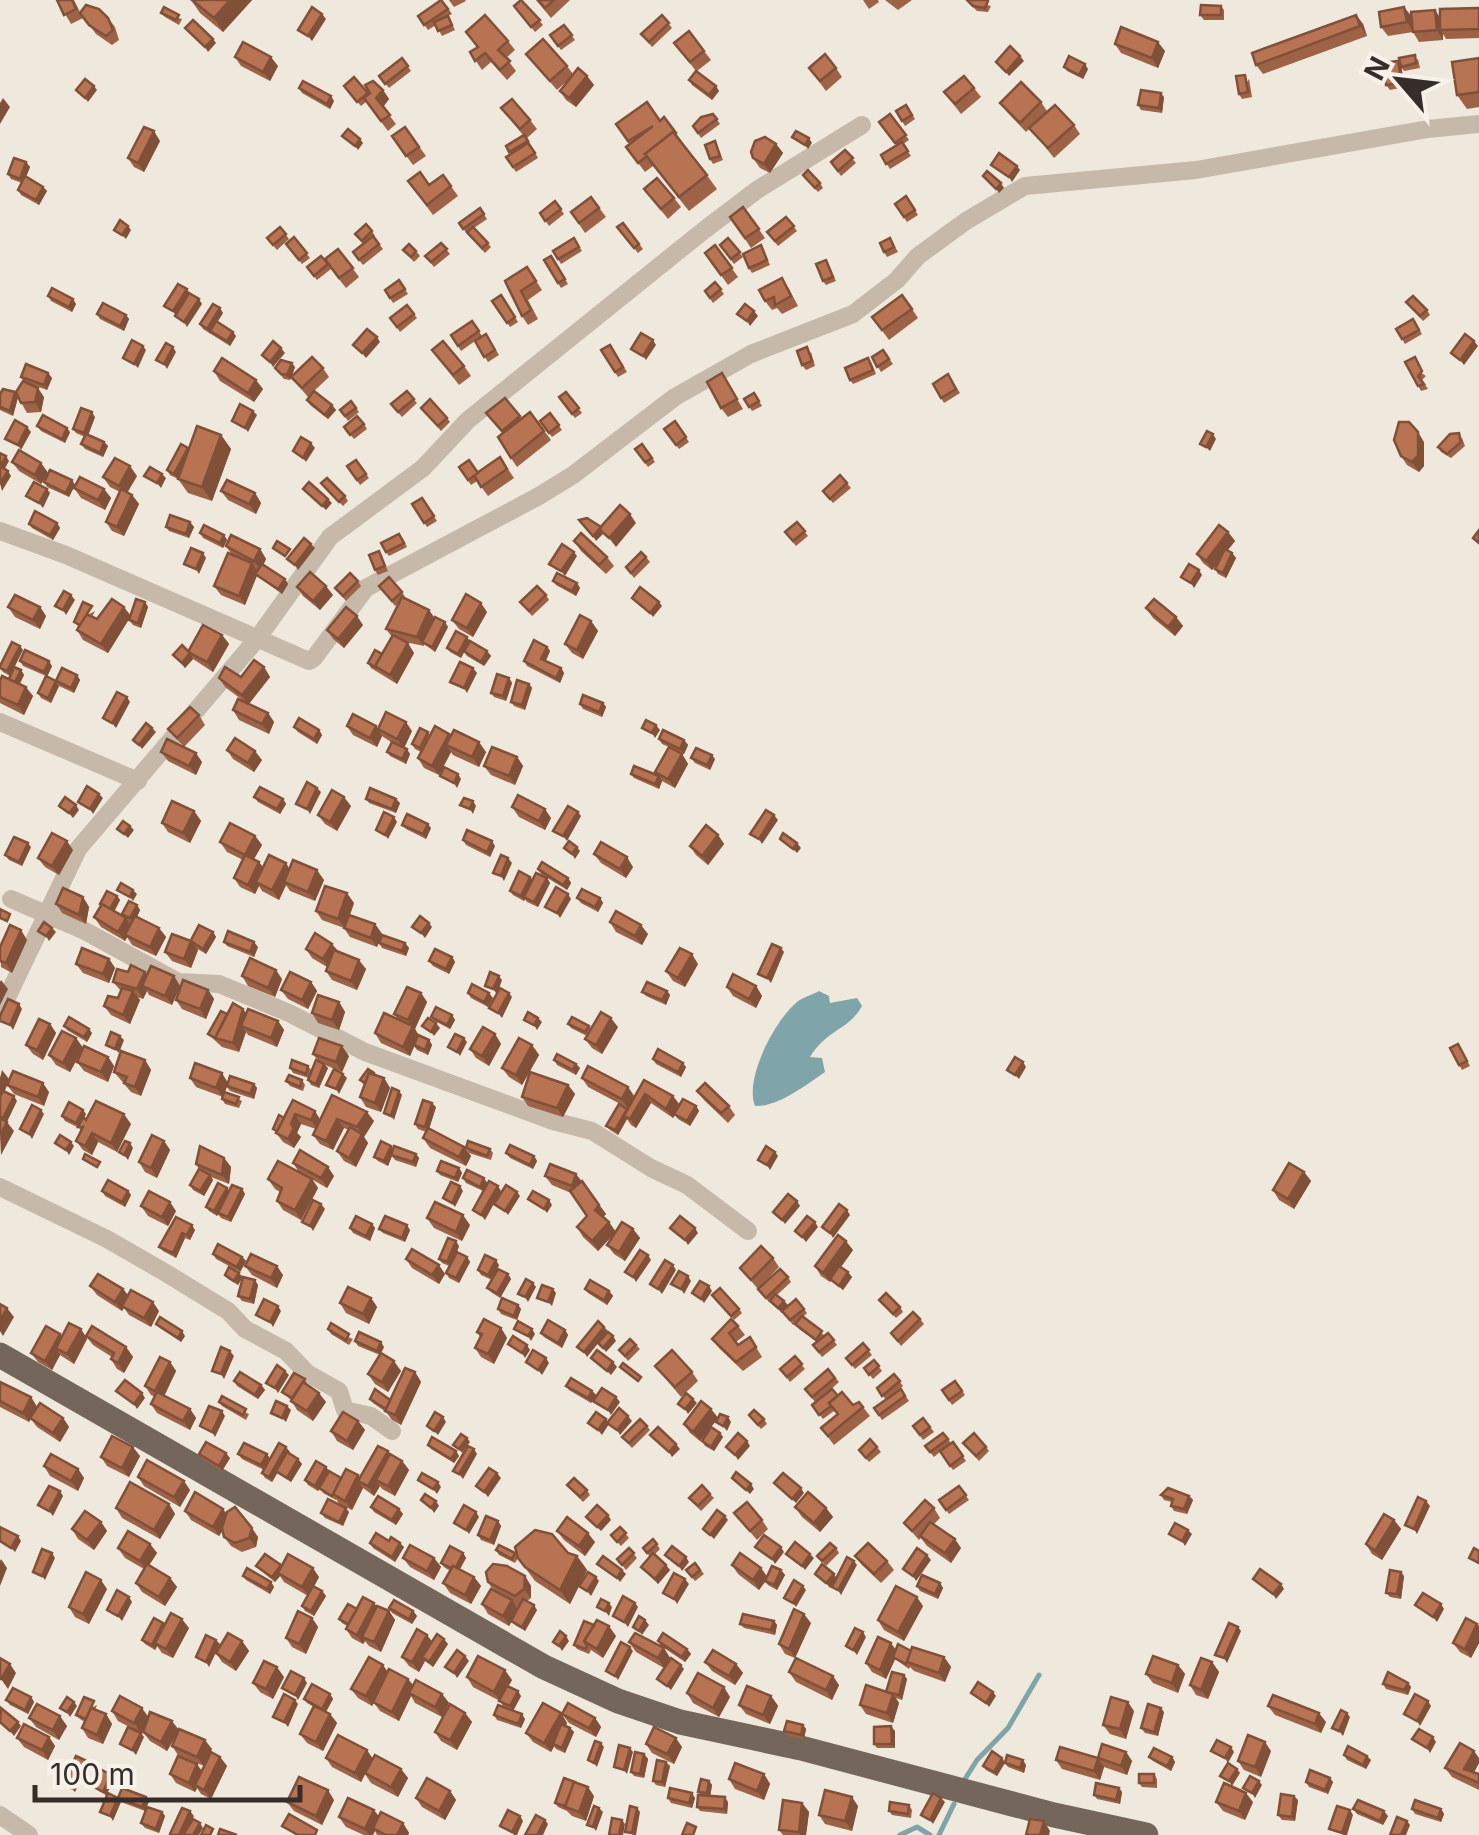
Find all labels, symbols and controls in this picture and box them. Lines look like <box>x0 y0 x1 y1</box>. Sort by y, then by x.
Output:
north arrow <box>1349 30 1449 130</box>
text: N <box>1357 51 1397 86</box>
scale bar <box>35 1740 300 1802</box>
text: 100 m <box>50 1756 135 1792</box>

